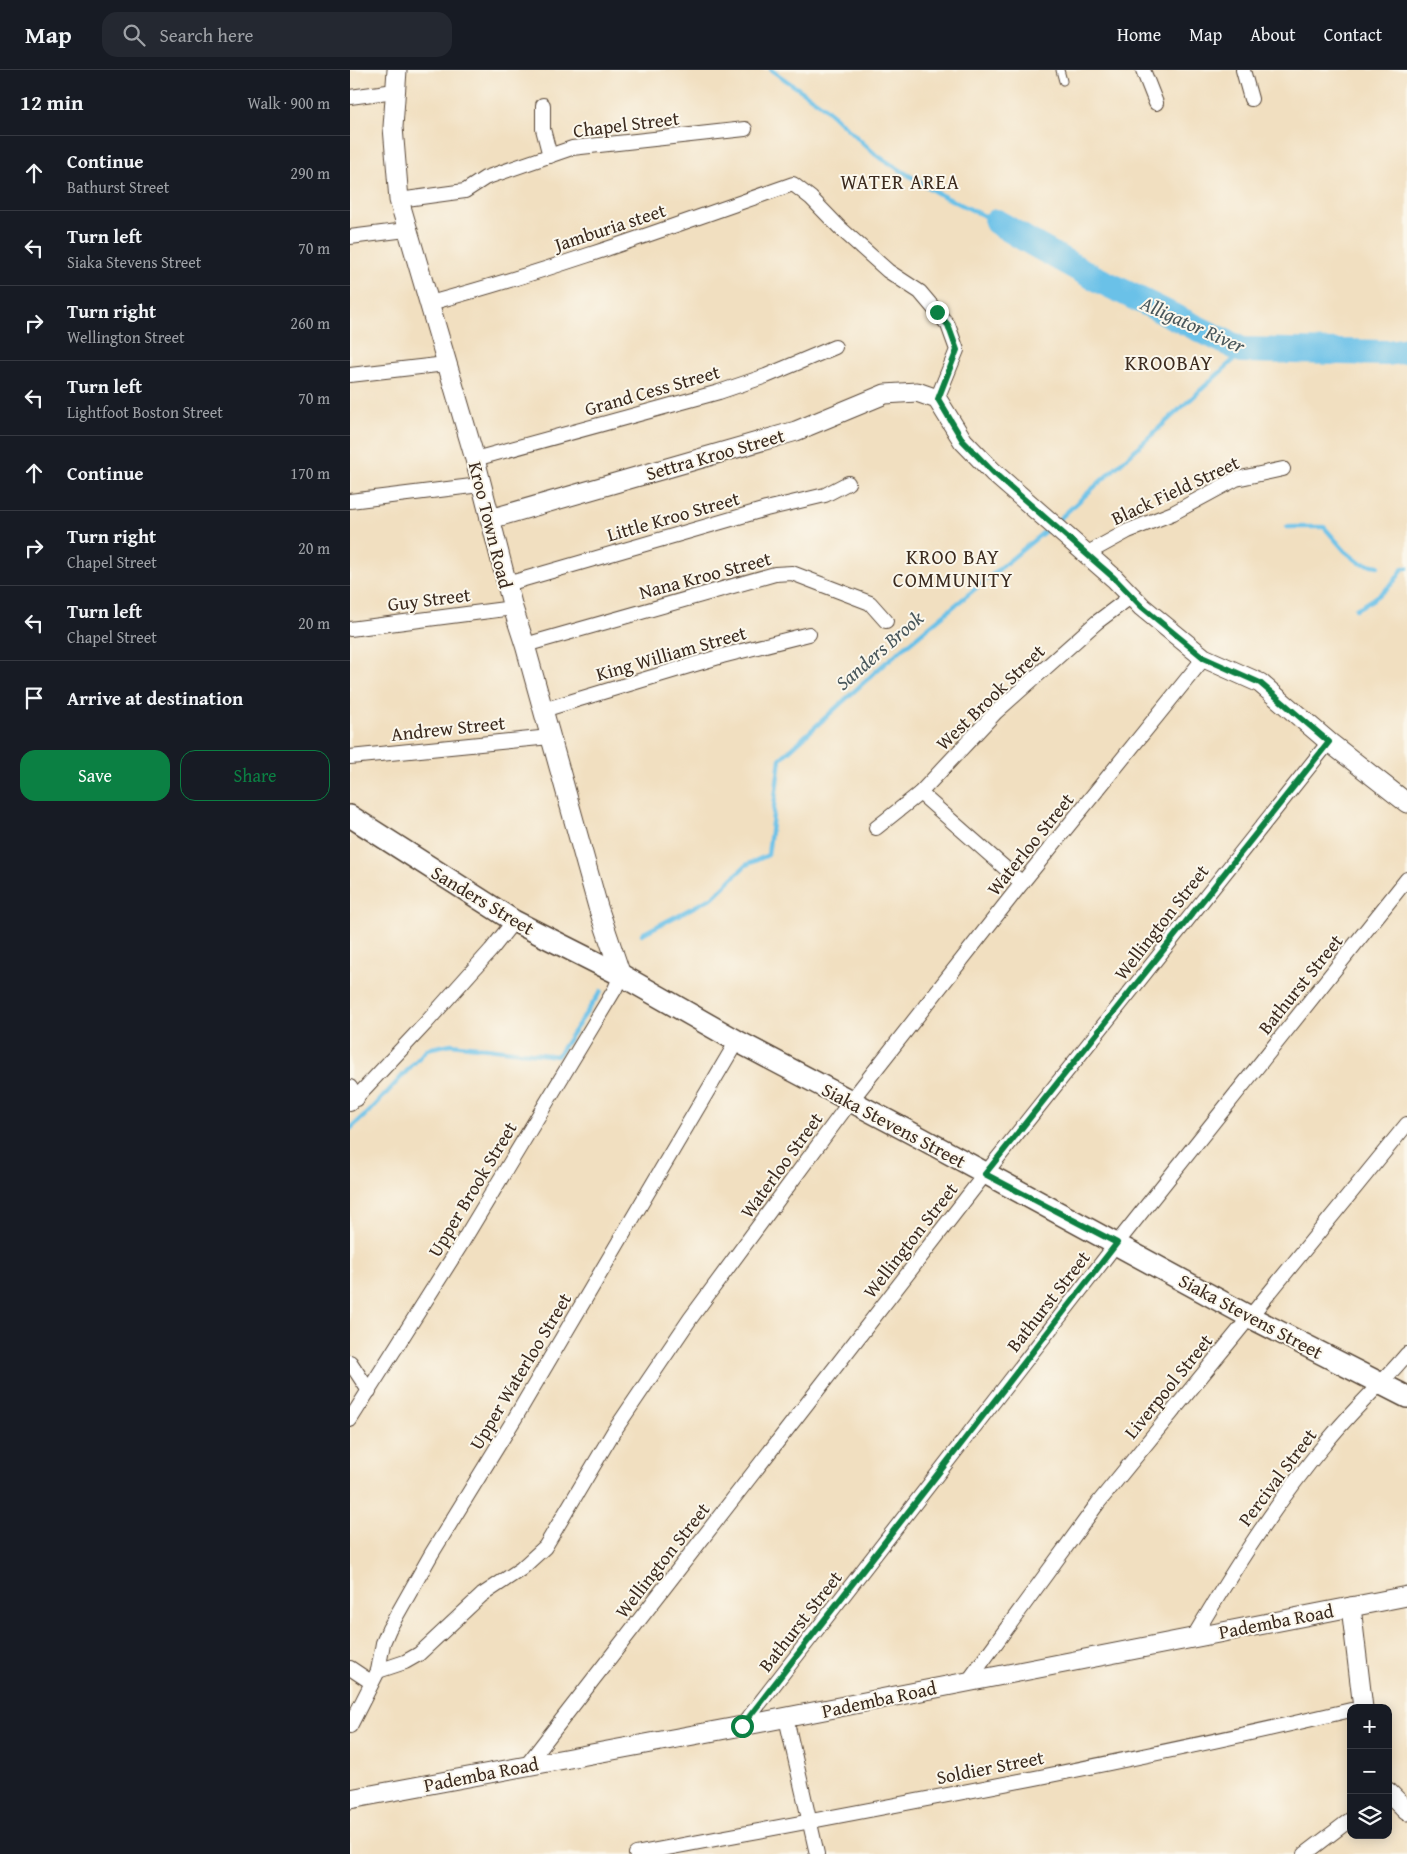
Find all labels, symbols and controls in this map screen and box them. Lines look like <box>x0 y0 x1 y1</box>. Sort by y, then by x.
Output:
search box <box>102 12 452 57</box>
text: Map <box>25 17 72 52</box>
icon: search <box>120 21 148 49</box>
text: Search here <box>160 21 253 49</box>
text: Home <box>1117 21 1161 48</box>
text: Map <box>1189 21 1222 48</box>
text: About <box>1250 21 1296 48</box>
text: Contact <box>1324 21 1382 48</box>
text: 12 min <box>20 87 83 118</box>
text: Walk · 900 m <box>247 91 330 115</box>
street label: Chapel Street <box>571 104 681 144</box>
text: Continue <box>67 147 144 175</box>
icon: ahead <box>20 159 48 187</box>
text: 290 m <box>290 161 330 185</box>
district label: WATER AREA <box>840 167 960 196</box>
text: Bathurst Street <box>67 175 170 199</box>
street label: Jamburia steet <box>549 196 670 259</box>
text: Turn left <box>67 222 142 250</box>
icon: left <box>20 234 48 262</box>
text: 70 m <box>298 236 330 260</box>
text: Siaka Stevens Street <box>67 250 201 274</box>
water label: Alligator River <box>1135 288 1250 360</box>
text: Turn right <box>67 297 156 325</box>
route end <box>926 301 949 324</box>
icon: right <box>20 309 48 337</box>
text: 260 m <box>290 311 330 335</box>
text: Wellington Street <box>67 325 185 349</box>
district label: KROOBAY <box>1125 348 1213 377</box>
street label: Grand Cess Street <box>581 357 723 423</box>
text: Turn left <box>67 372 142 400</box>
icon: left <box>20 384 48 412</box>
text: 70 m <box>298 386 330 410</box>
text: Lightfoot Boston Street <box>67 400 223 424</box>
street label: Settra Kroo Street <box>642 421 788 487</box>
street label: Black Field Street <box>1106 448 1244 532</box>
icon: ahead <box>20 459 48 487</box>
text: Continue <box>67 459 144 487</box>
street label: Kroo Town Road <box>462 459 520 592</box>
text: 170 m <box>290 461 330 485</box>
street label: Little Kroo Street <box>603 484 743 548</box>
text: Turn right <box>67 522 156 550</box>
icon: right <box>20 534 48 562</box>
text: 20 m <box>298 536 330 560</box>
district label: KROO BAY COMMUNITY <box>893 542 1013 594</box>
street label: Nana Kroo Street <box>636 544 774 606</box>
text: Chapel Street <box>67 550 157 574</box>
street label: Guy Street <box>386 580 472 618</box>
text: Turn left <box>67 597 142 625</box>
water label: Sanders Brook <box>829 603 930 696</box>
icon: left <box>20 609 48 637</box>
text: 20 m <box>298 611 330 635</box>
street label: King William Street <box>593 618 750 688</box>
text: Chapel Street <box>67 625 157 649</box>
street label: West Brook Street <box>929 637 1051 757</box>
icon: arrive <box>20 684 48 712</box>
text: Arrive at destination <box>67 684 243 712</box>
street label: Andrew Street <box>390 708 507 748</box>
button: Save <box>20 750 170 801</box>
button: Share <box>180 750 330 801</box>
street label: Waterloo Street <box>980 786 1080 901</box>
street label: Sanders Street <box>426 858 540 942</box>
street label: Wellington Street <box>1107 858 1215 986</box>
street label: Bathurst Street <box>1251 928 1349 1040</box>
street label: Siaka Stevens Street <box>817 1075 971 1175</box>
street label: Waterloo Street <box>733 1106 829 1224</box>
street label: Upper Brook Street <box>420 1116 524 1262</box>
street label: Wellington Street <box>856 1176 964 1304</box>
street label: Bathurst Street <box>999 1244 1097 1358</box>
street label: Siaka Stevens Street <box>1174 1266 1328 1366</box>
street label: Upper Waterloo Street <box>462 1287 578 1455</box>
street label: Liverpool Street <box>1117 1327 1219 1444</box>
street label: Percival Street <box>1231 1422 1323 1532</box>
street label: Wellington Street <box>608 1496 716 1624</box>
street label: Bathurst Street <box>751 1564 849 1678</box>
street label: Pademba Road <box>1216 1596 1337 1646</box>
street label: Pademba Road <box>819 1673 940 1725</box>
map controls <box>1347 1704 1392 1839</box>
button: + <box>1347 1704 1392 1749</box>
route start <box>731 1715 754 1738</box>
street label: Soldier Street <box>934 1743 1046 1791</box>
street label: Pademba Road <box>421 1749 542 1799</box>
button: − <box>1347 1749 1392 1794</box>
button: layers <box>1347 1794 1392 1839</box>

